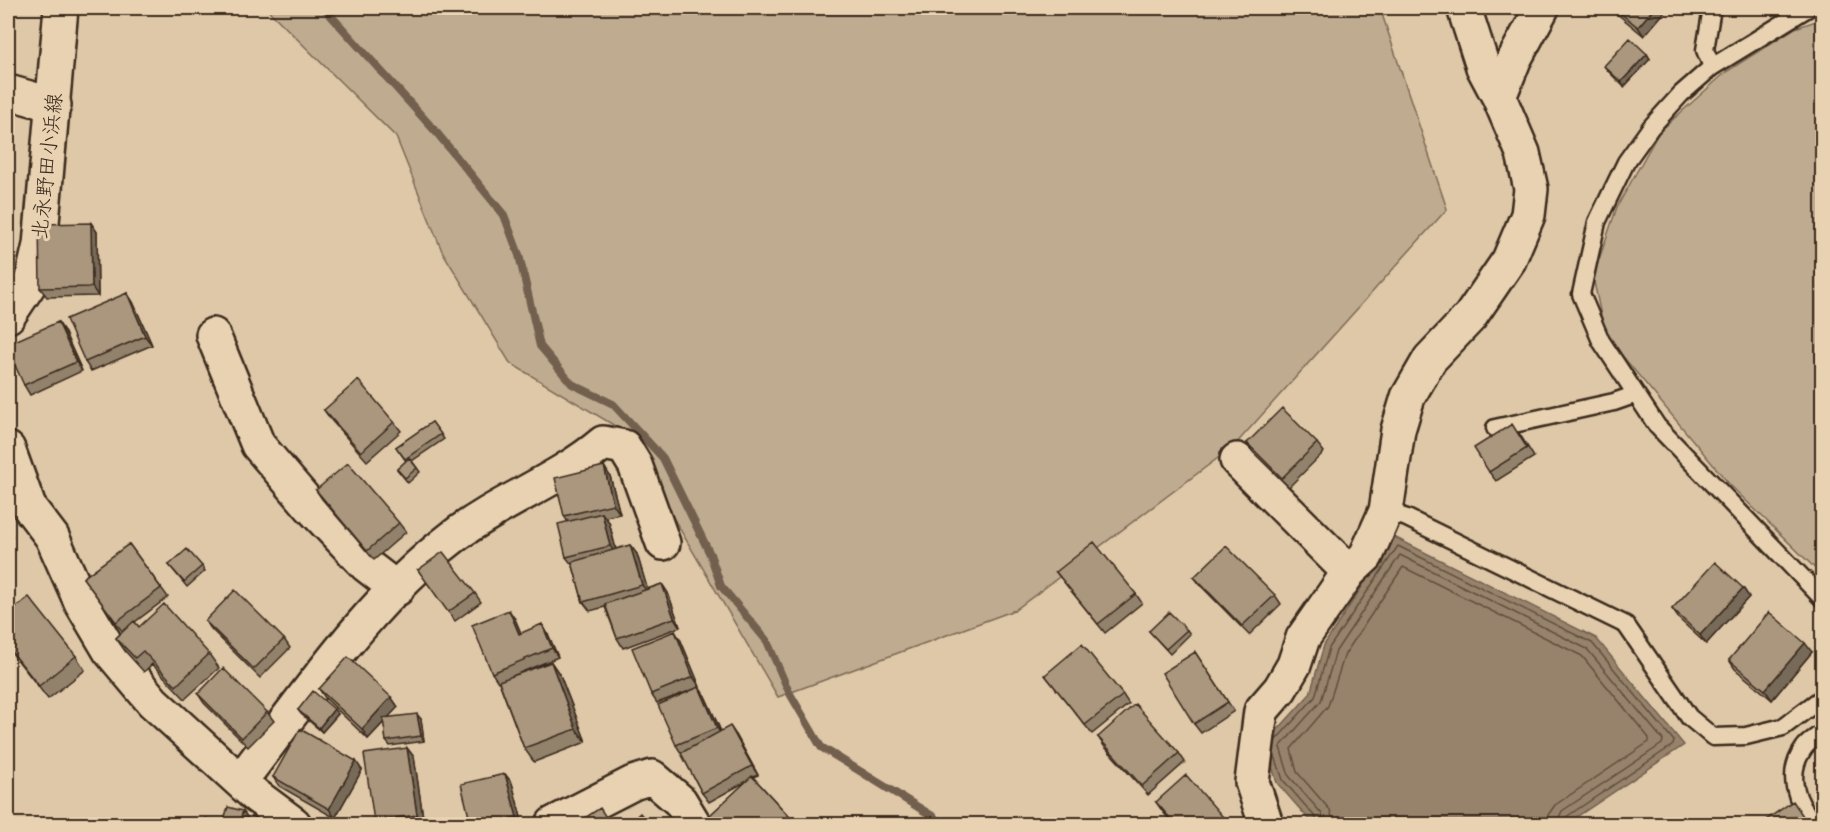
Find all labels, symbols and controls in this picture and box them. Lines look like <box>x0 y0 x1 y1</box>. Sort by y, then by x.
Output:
street label: 北永野田小浜線 <box>26 92 69 241</box>

